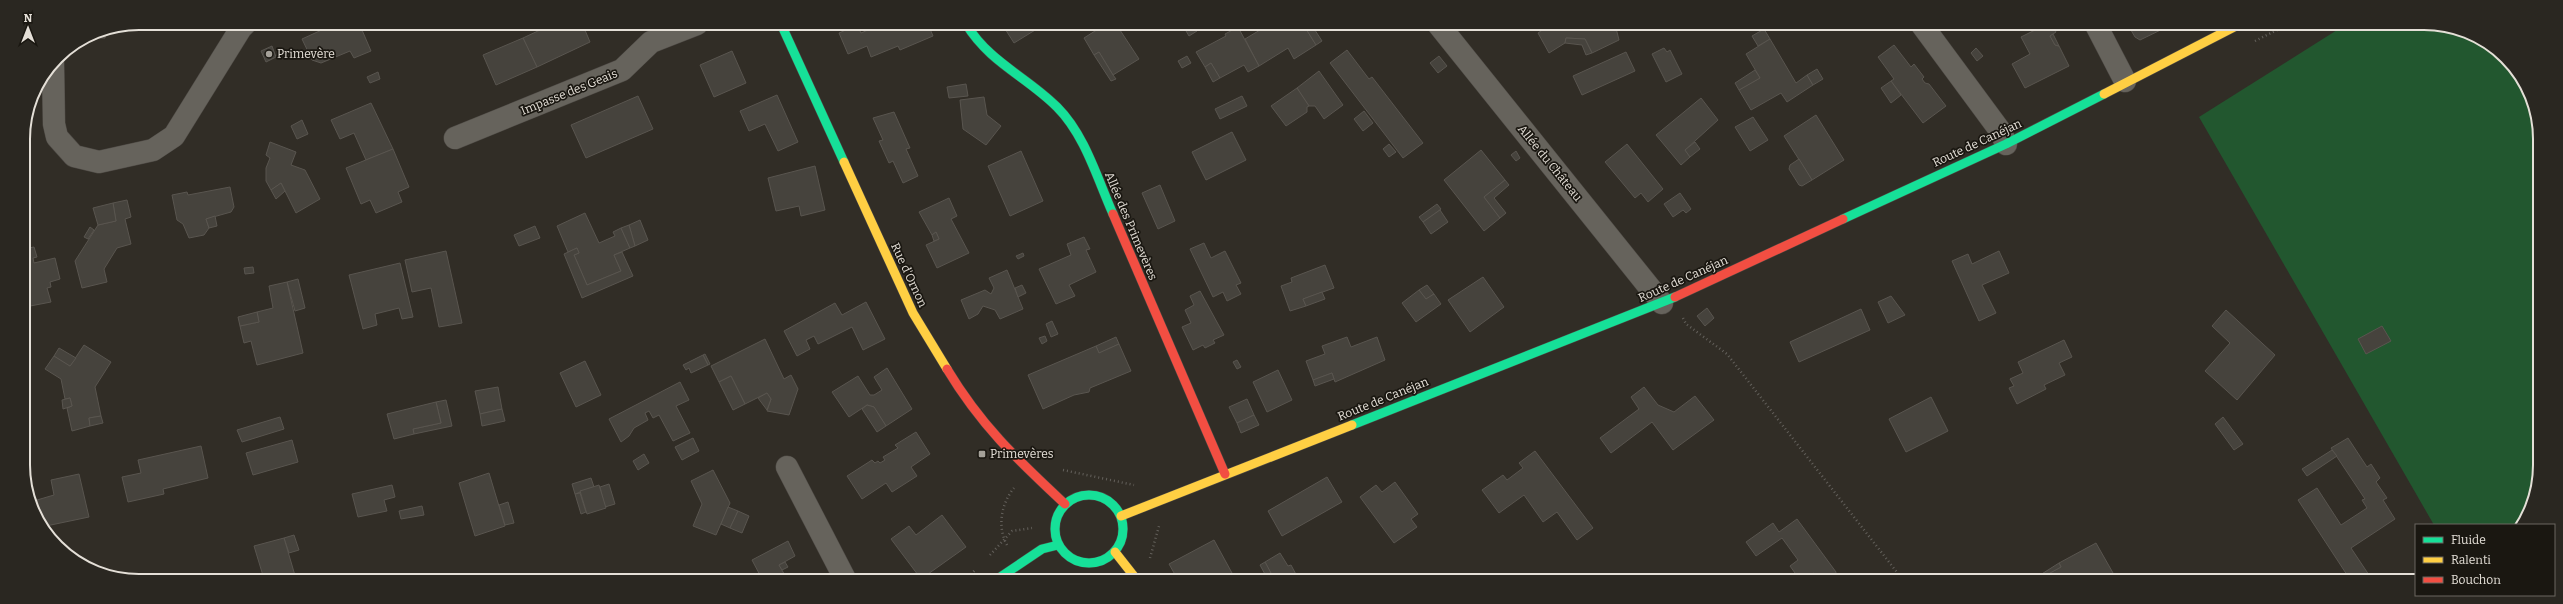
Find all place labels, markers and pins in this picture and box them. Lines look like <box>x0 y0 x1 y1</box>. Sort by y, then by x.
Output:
place label: Primevère <box>277 47 335 61</box>
marker: Primevère <box>264 49 274 59</box>
place label: Primevères <box>990 447 1054 461</box>
marker: Primevères <box>977 449 987 459</box>

